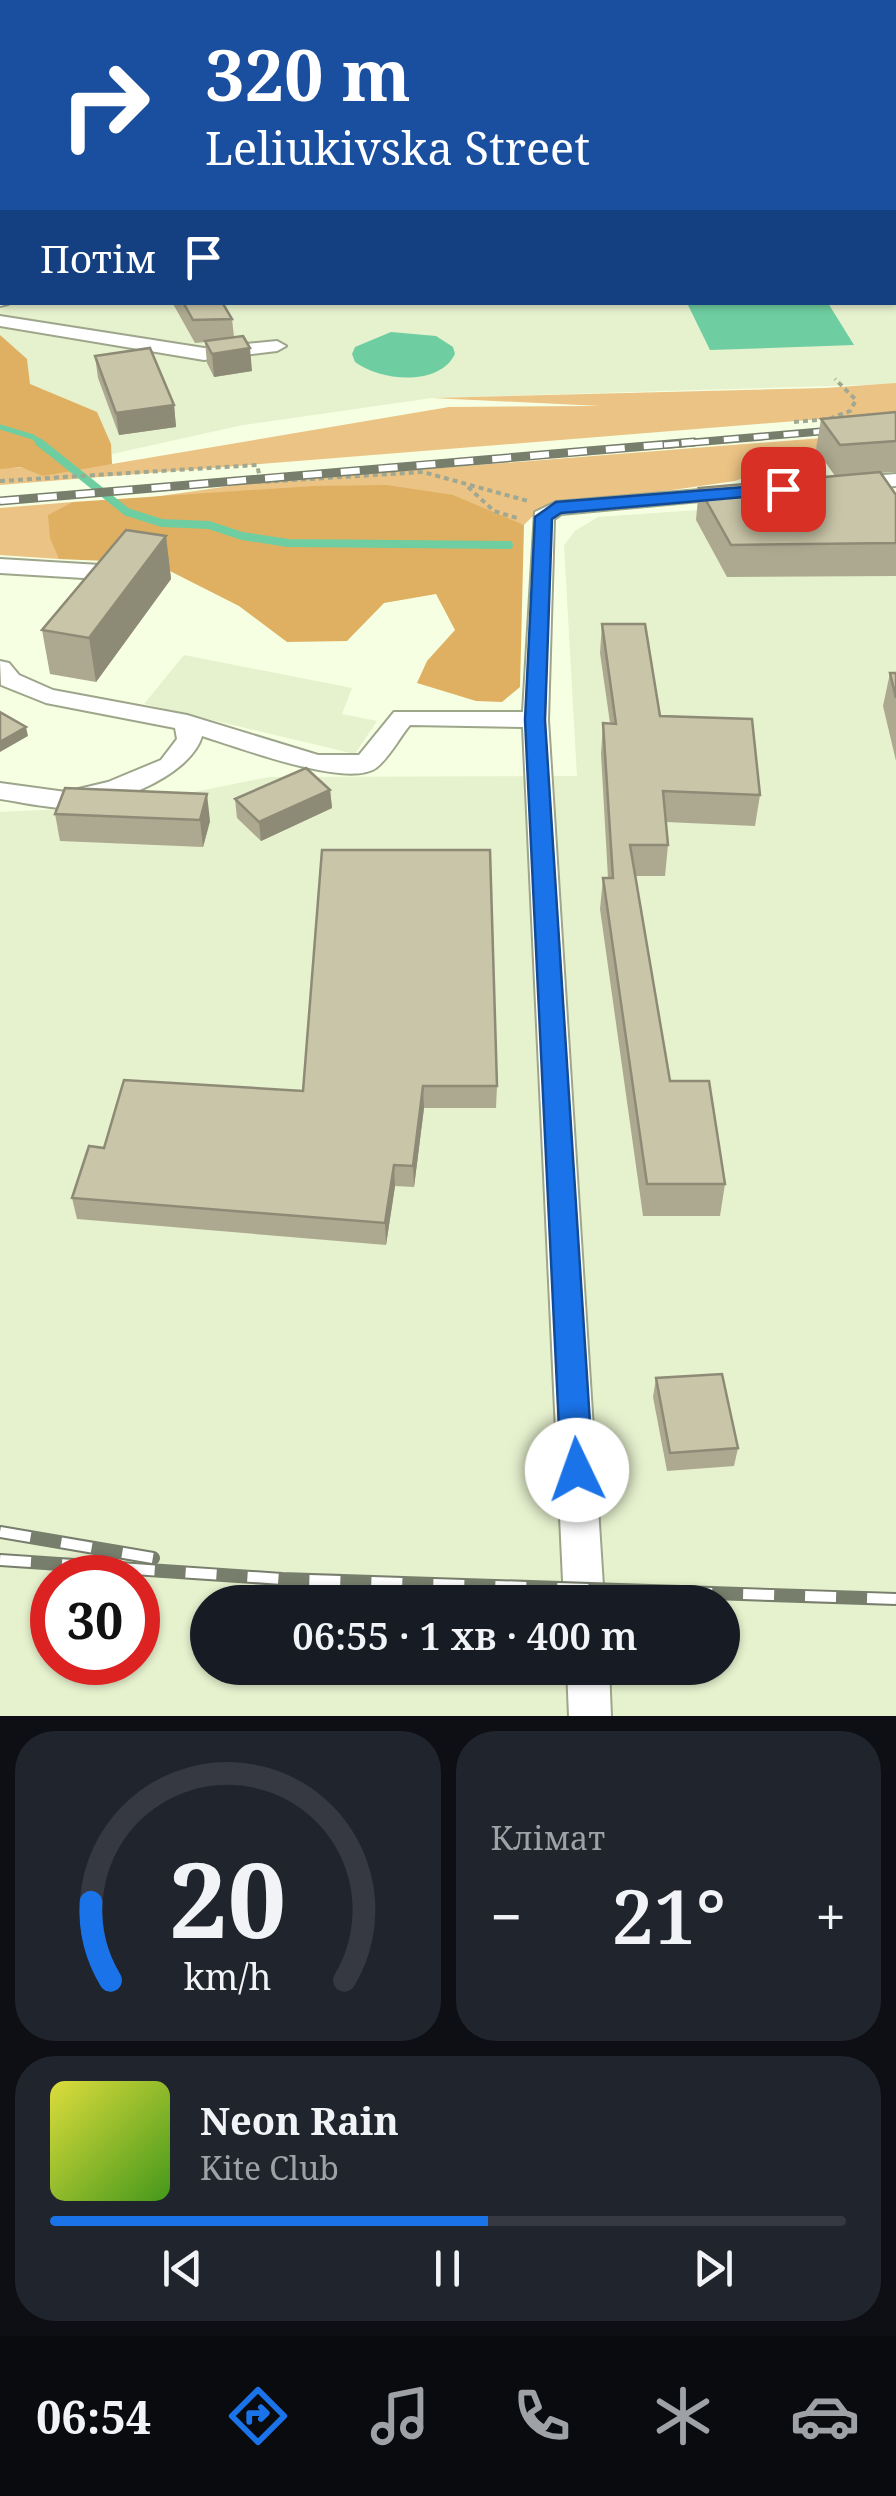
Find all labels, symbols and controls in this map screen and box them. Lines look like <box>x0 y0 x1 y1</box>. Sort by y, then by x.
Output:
text: 320 m <box>205 26 411 122</box>
icon: right <box>40 40 170 170</box>
text: Leliukivska Street <box>205 117 590 178</box>
icon: arrive <box>176 230 231 285</box>
text: Потім <box>40 232 156 284</box>
pin <box>741 447 826 532</box>
icon: arrive <box>756 462 811 517</box>
position arrow <box>525 1418 629 1522</box>
speed limit sign: 30 <box>30 1555 160 1685</box>
text: 06:55 · 1 хв · 400 m <box>292 1609 638 1661</box>
text: Клімат <box>491 1816 605 1859</box>
text: 20 <box>169 1827 287 1968</box>
text: 21° <box>612 1864 726 1966</box>
text: − <box>491 1878 522 1953</box>
text: + <box>815 1878 846 1953</box>
text: km/h <box>184 1952 272 2000</box>
text: Neon Rain <box>200 2094 399 2146</box>
text: Kite Club <box>200 2146 339 2189</box>
icon: previous <box>155 2241 210 2296</box>
icon: pause <box>420 2241 475 2296</box>
icon: next <box>686 2241 741 2296</box>
icon: directions <box>223 2381 293 2451</box>
icon: music <box>365 2381 435 2451</box>
icon: phone <box>507 2381 577 2451</box>
icon: climate <box>648 2381 718 2451</box>
icon: car <box>790 2381 860 2451</box>
text: 06:54 <box>36 2386 151 2447</box>

